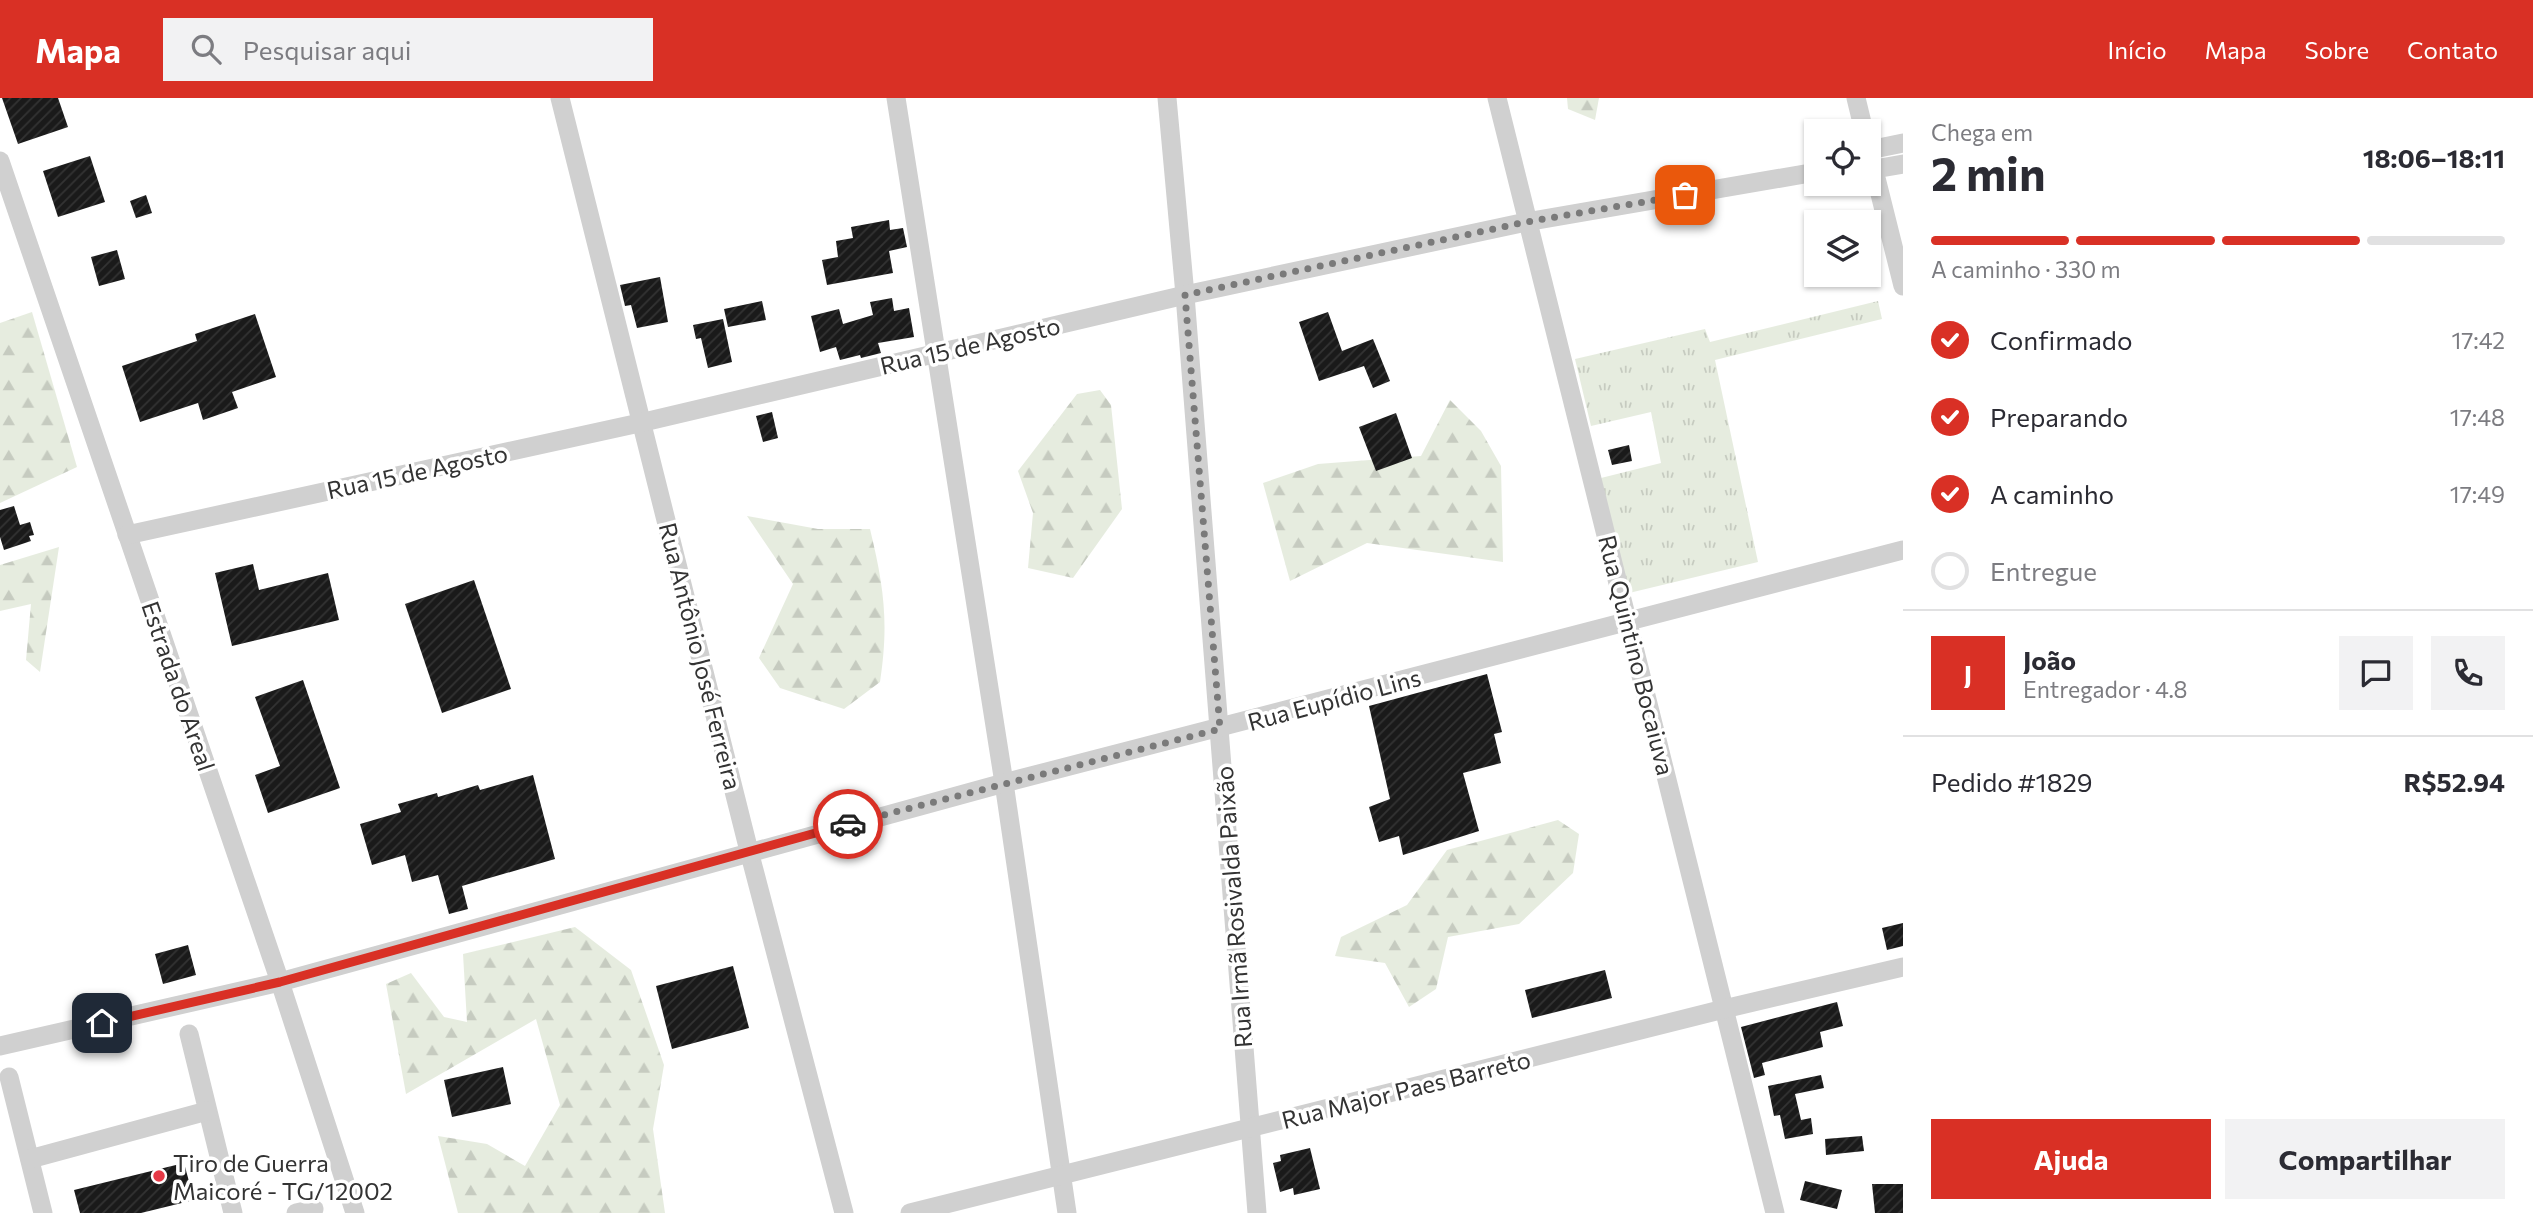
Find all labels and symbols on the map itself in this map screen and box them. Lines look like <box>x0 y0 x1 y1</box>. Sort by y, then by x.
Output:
pin <box>1655 165 1715 225</box>
street label: Rua 15 de Agosto <box>877 310 1063 380</box>
street label: Rua 15 de Agosto <box>324 438 510 504</box>
street label: Rua Antônio José Ferreira <box>654 519 748 793</box>
street label: Rua Quintino Bocaiuva <box>1593 532 1681 778</box>
street label: Estrada do Areal <box>136 597 222 775</box>
street label: Rua Eupídio Lins <box>1244 662 1424 736</box>
street label: Rua Irmã Rosivalda Paixão <box>1209 765 1257 1049</box>
courier <box>813 789 883 859</box>
pin <box>72 993 132 1053</box>
street label: Rua Major Paes Barreto <box>1279 1044 1533 1134</box>
place label: Tiro de Guerra Maicoré - TG/12002 <box>173 1148 393 1205</box>
marker: Tiro de Guerra Maicoré - TG/12002 <box>151 1168 167 1184</box>

